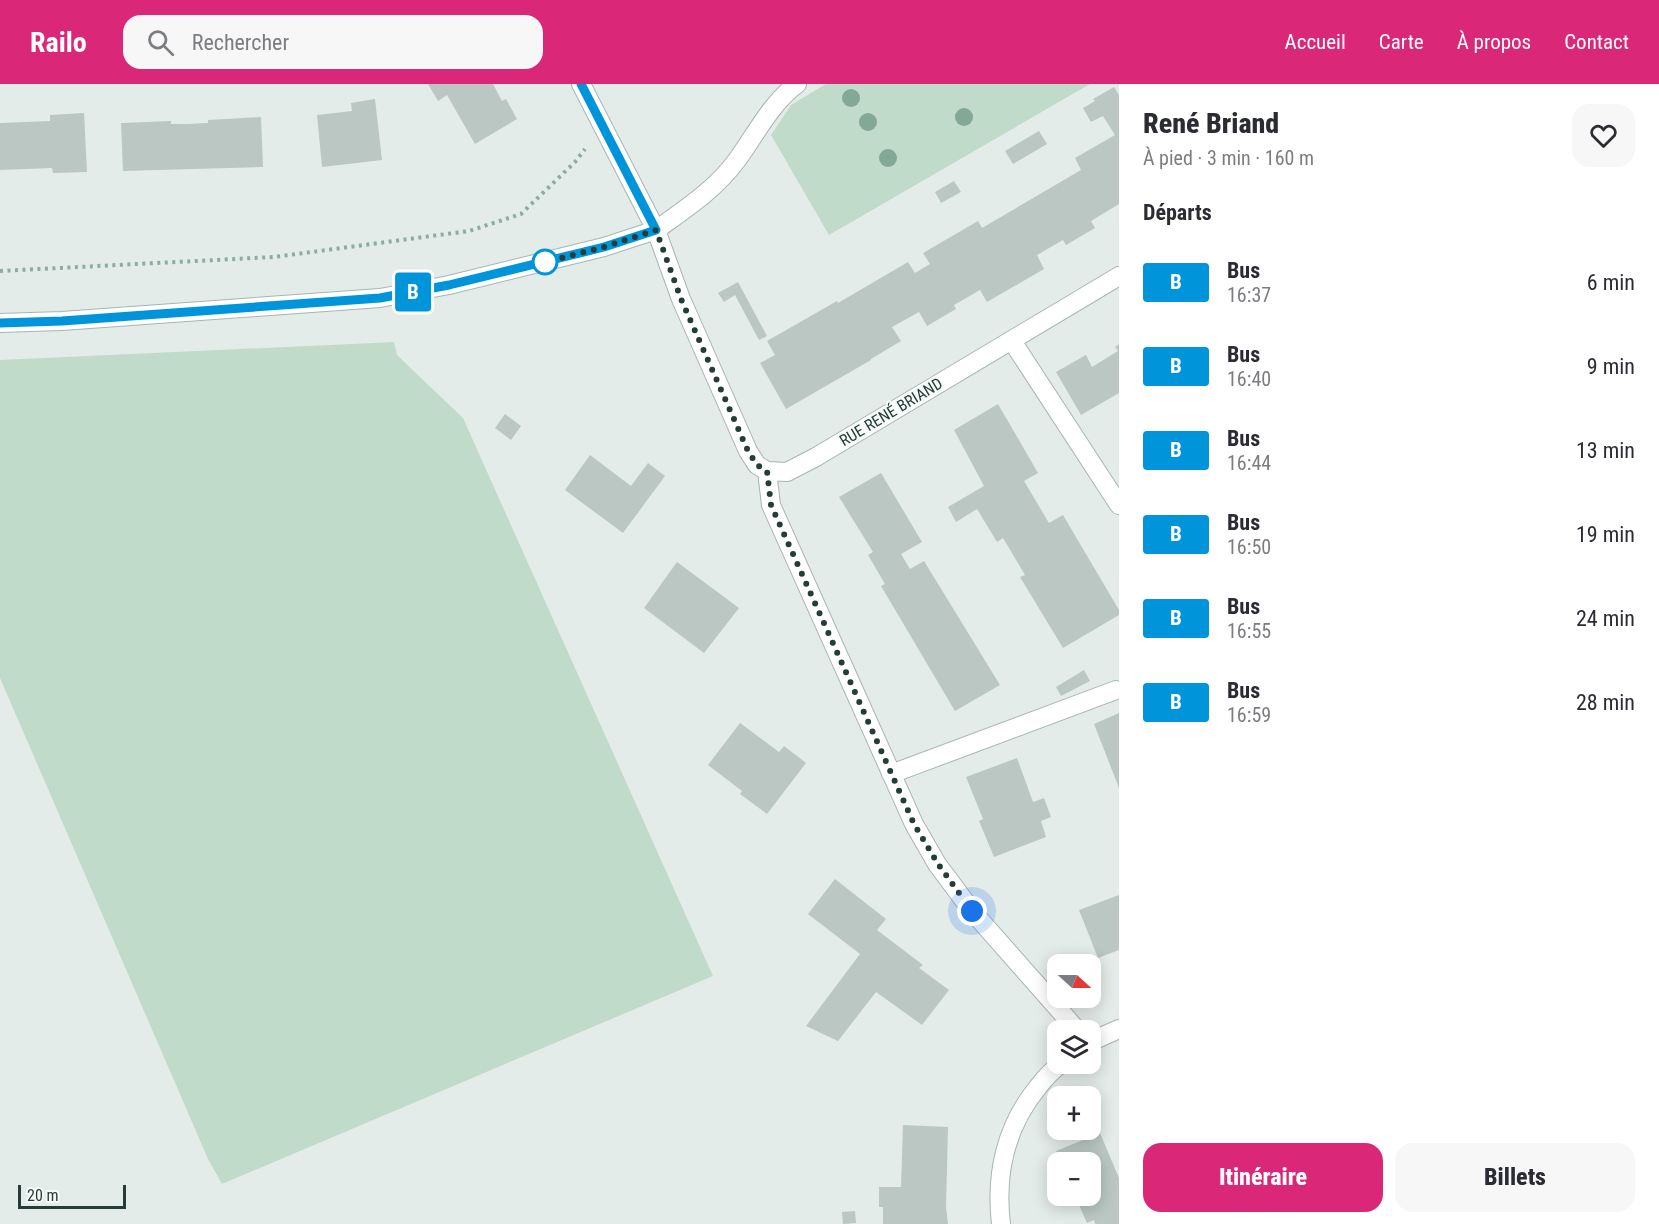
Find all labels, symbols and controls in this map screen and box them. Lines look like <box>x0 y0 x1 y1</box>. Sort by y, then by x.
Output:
search box <box>123 15 543 69</box>
text: Railo <box>30 26 87 59</box>
icon: search <box>144 26 177 59</box>
text: Rechercher <box>192 30 289 55</box>
text: Accueil <box>1285 30 1346 54</box>
text: Carte <box>1379 30 1424 54</box>
text: À propos <box>1457 30 1531 54</box>
text: Contact <box>1564 30 1629 54</box>
button: heart <box>1572 104 1635 167</box>
text: René Briand <box>1143 107 1279 140</box>
text: À pied · 3 min · 160 m <box>1143 146 1314 170</box>
text: Départs <box>1143 200 1212 225</box>
unlabelled marker <box>532 249 558 275</box>
text: Bus <box>1227 258 1260 283</box>
text: B <box>1170 270 1182 294</box>
text: 6 min <box>1587 270 1635 295</box>
line badge: B <box>394 272 432 312</box>
text: B <box>407 280 419 304</box>
text: 16:37 <box>1227 283 1271 307</box>
text: Bus <box>1227 342 1260 367</box>
text: B <box>1170 354 1182 378</box>
text: 9 min <box>1587 354 1635 379</box>
text: 16:40 <box>1227 367 1271 391</box>
street label: RUE RENÉ BRIAND <box>836 374 946 450</box>
text: Bus <box>1227 426 1260 451</box>
text: B <box>1170 438 1182 462</box>
text: 13 min <box>1576 438 1635 463</box>
text: 16:44 <box>1227 451 1271 475</box>
text: Bus <box>1227 510 1260 535</box>
text: B <box>1170 522 1182 546</box>
text: 19 min <box>1576 522 1635 547</box>
text: 16:50 <box>1227 535 1271 559</box>
text: Bus <box>1227 594 1260 619</box>
text: B <box>1170 606 1182 630</box>
text: 24 min <box>1576 606 1635 631</box>
text: 16:55 <box>1227 619 1271 643</box>
text: Bus <box>1227 678 1260 703</box>
text: B <box>1170 690 1182 714</box>
text: 28 min <box>1576 690 1635 715</box>
text: 16:59 <box>1227 703 1271 727</box>
your location <box>957 896 987 926</box>
north arrow <box>1047 954 1101 1008</box>
map controls <box>1047 954 1101 1206</box>
button: layers <box>1047 1020 1101 1074</box>
button: + <box>1047 1086 1101 1140</box>
button: Itinéraire <box>1143 1143 1383 1212</box>
button: Billets <box>1395 1143 1635 1212</box>
button: − <box>1047 1152 1101 1206</box>
scale bar <box>18 1182 126 1210</box>
text: 20 m <box>27 1186 59 1205</box>

